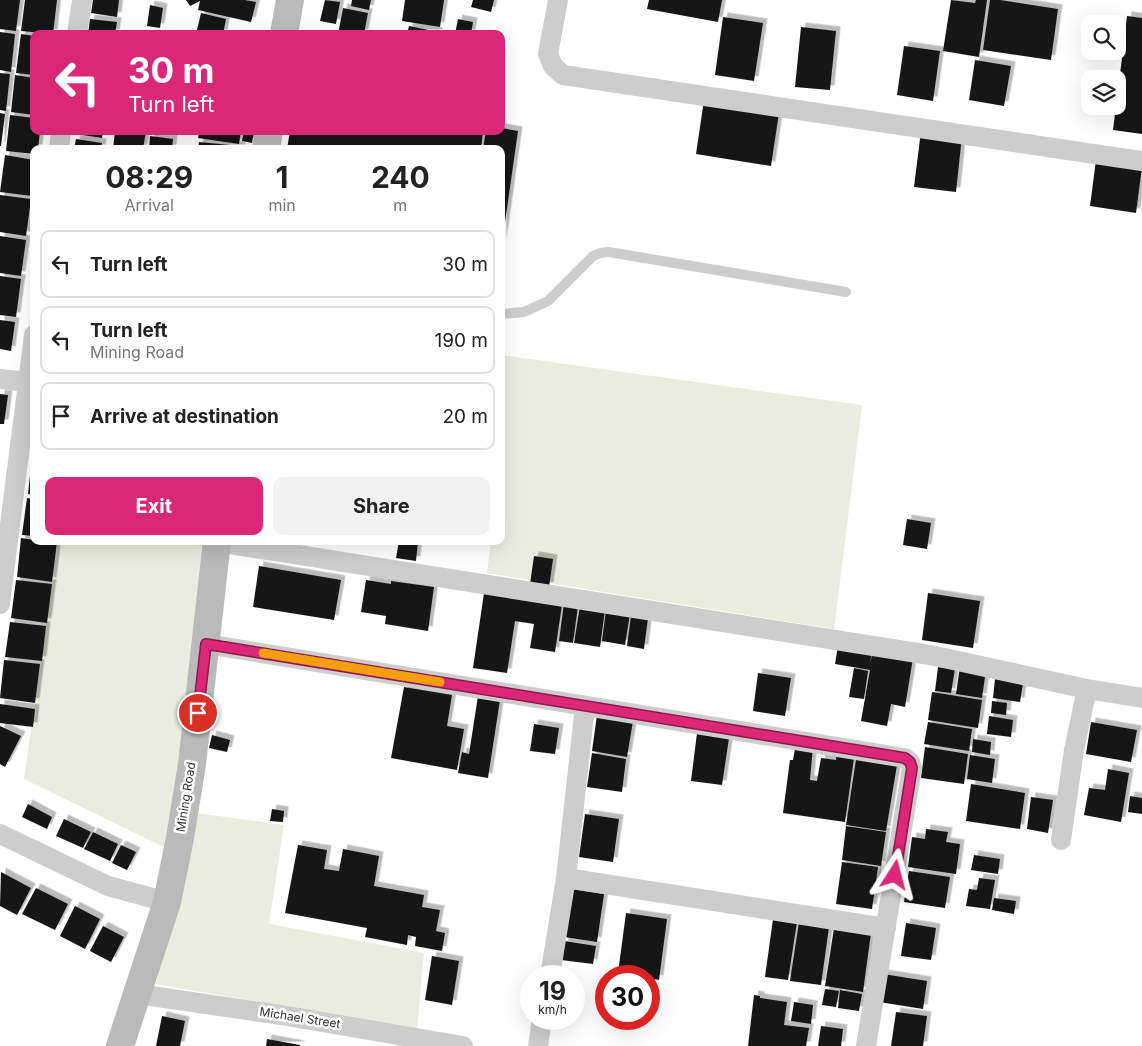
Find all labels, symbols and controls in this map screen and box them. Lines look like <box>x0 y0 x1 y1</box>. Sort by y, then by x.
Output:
map controls <box>1081 15 1126 115</box>
button: search <box>1081 15 1126 60</box>
text: 30 m <box>128 49 214 91</box>
icon: left <box>45 50 110 115</box>
button: layers <box>1081 70 1126 115</box>
text: Turn left <box>128 91 214 117</box>
text: 08:29 <box>105 159 193 195</box>
text: 1 <box>276 159 289 195</box>
text: 240 <box>371 159 430 195</box>
text: Arrival <box>125 195 174 215</box>
text: min <box>268 195 296 215</box>
text: m <box>393 195 407 215</box>
icon: left <box>47 250 75 278</box>
text: Turn left <box>90 253 168 276</box>
text: 30 m <box>442 253 488 276</box>
text: Turn left <box>90 319 168 342</box>
icon: left <box>47 326 75 354</box>
text: 190 m <box>435 329 488 352</box>
text: Mining Road <box>90 342 184 362</box>
icon: arrive <box>47 402 75 430</box>
text: Arrive at destination <box>90 405 279 428</box>
text: 20 m <box>442 405 488 428</box>
button: Exit <box>45 477 263 535</box>
button: Share <box>273 477 490 535</box>
pin <box>177 692 219 734</box>
icon: arrive <box>184 699 212 727</box>
street label: Mining Road <box>173 761 198 833</box>
position arrow <box>868 848 920 900</box>
speed limit sign: 30 <box>595 965 660 1030</box>
text: 19 <box>539 976 566 1006</box>
text: km/h <box>538 1002 567 1017</box>
street label: Michael Street <box>259 1004 342 1031</box>

